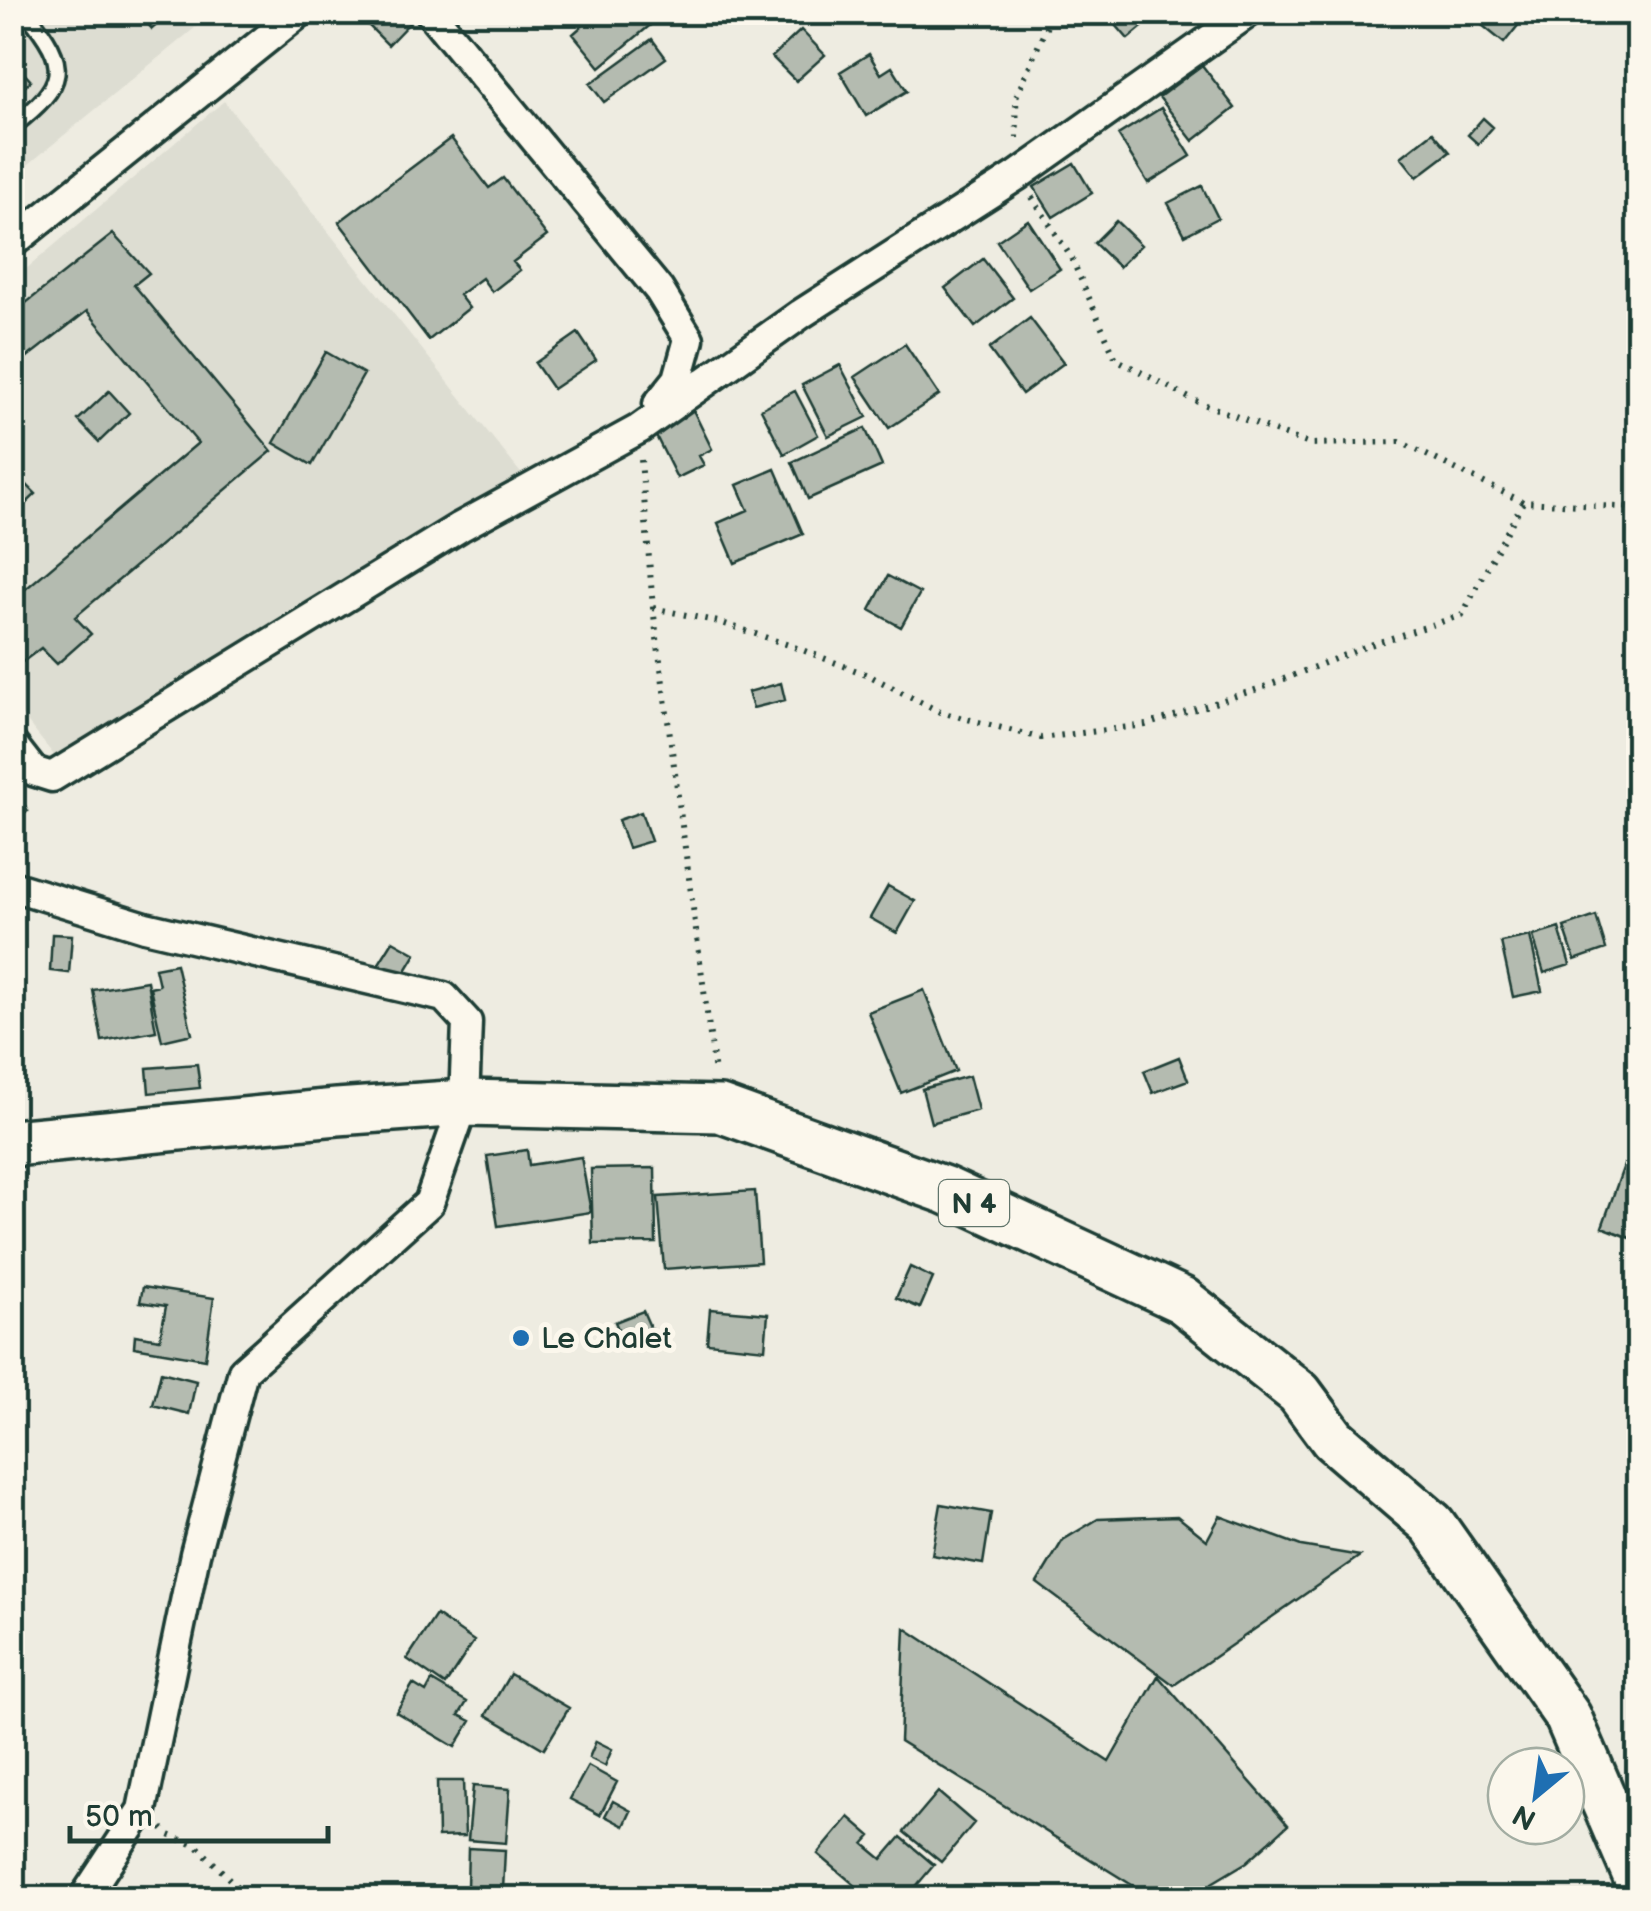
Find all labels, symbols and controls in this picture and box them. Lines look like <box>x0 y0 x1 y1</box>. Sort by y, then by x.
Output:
road number: N 4 <box>939 1180 1009 1226</box>
place label: Le Chalet <box>541 1321 672 1357</box>
marker: Le Chalet <box>510 1327 532 1349</box>
north arrow <box>1486 1746 1586 1846</box>
scale bar <box>70 1781 328 1843</box>
text: N <box>1507 1797 1542 1836</box>
text: 50 m <box>85 1799 153 1835</box>

